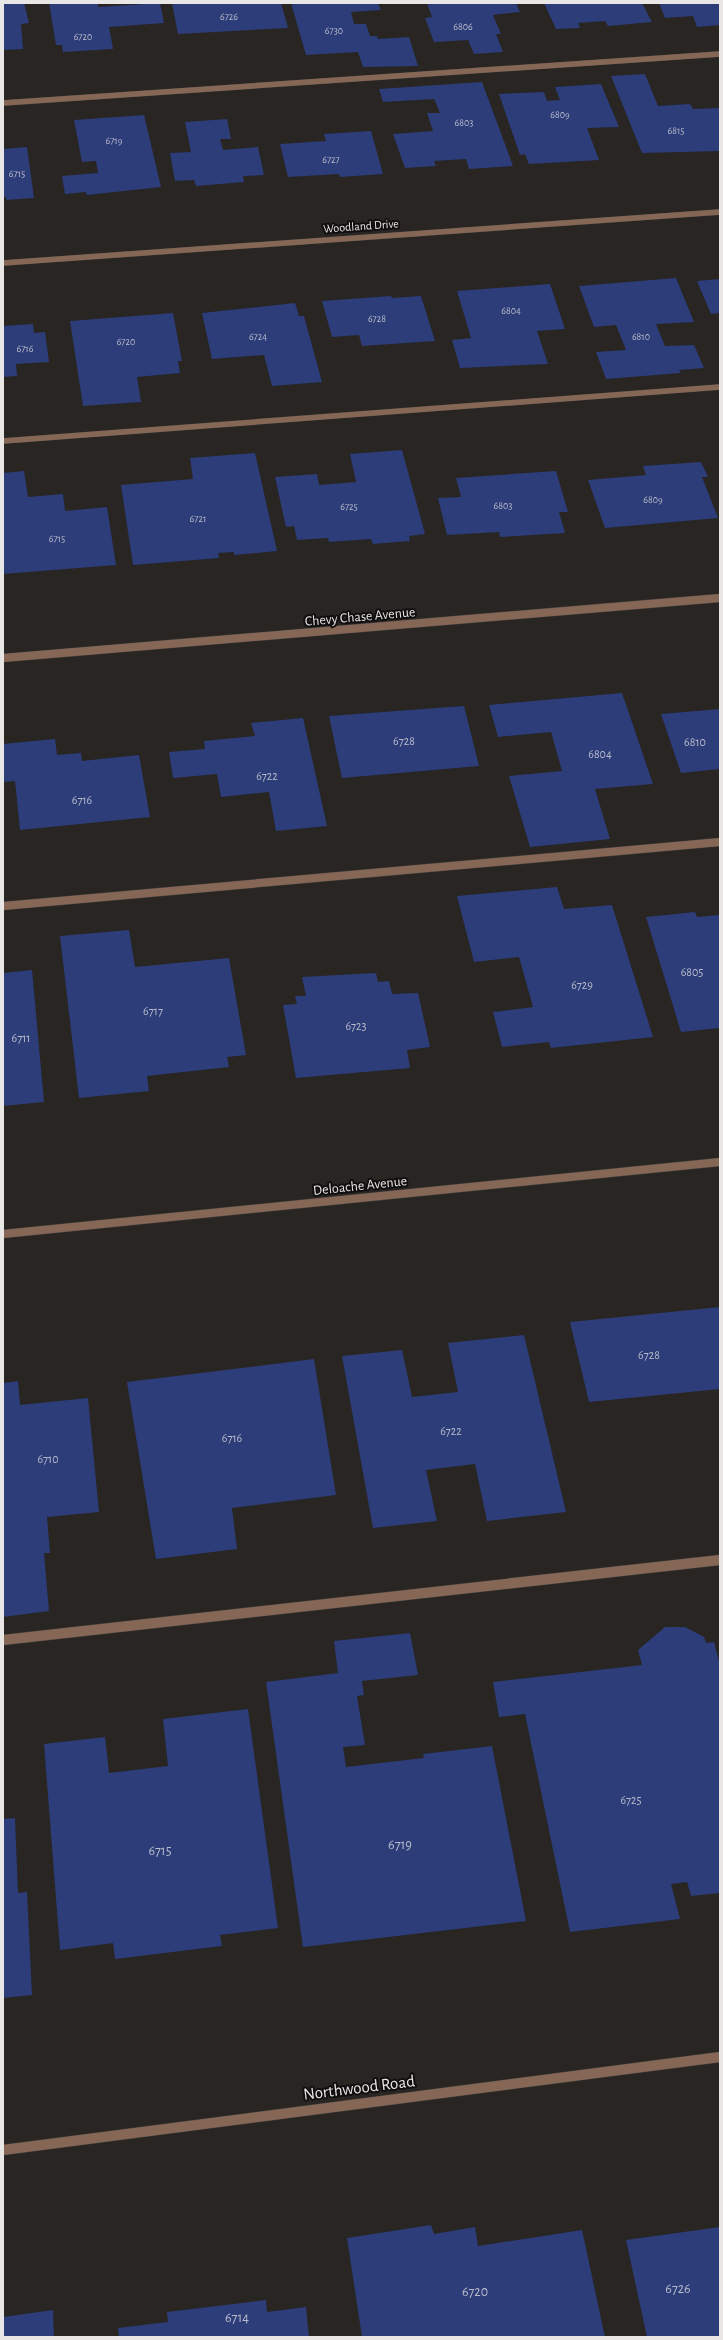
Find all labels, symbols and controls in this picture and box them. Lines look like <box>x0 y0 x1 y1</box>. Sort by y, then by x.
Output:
house number: 6726 <box>220 12 238 22</box>
house number: 6806 <box>453 22 473 32</box>
house number: 6730 <box>325 26 343 36</box>
house number: 6720 <box>74 32 92 42</box>
house number: 6809 <box>550 110 570 120</box>
house number: 6803 <box>455 118 473 128</box>
house number: 6815 <box>667 126 685 136</box>
house number: 6719 <box>105 136 123 146</box>
house number: 6727 <box>322 155 340 165</box>
house number: 6715 <box>9 169 25 179</box>
street label: Woodland Drive <box>323 217 399 235</box>
house number: 6804 <box>501 306 521 316</box>
house number: 6728 <box>368 314 386 324</box>
house number: 6724 <box>249 332 267 342</box>
house number: 6810 <box>632 332 650 342</box>
house number: 6720 <box>117 337 135 347</box>
house number: 6716 <box>16 344 34 354</box>
house number: 6809 <box>643 495 663 505</box>
house number: 6803 <box>494 501 512 511</box>
house number: 6725 <box>340 502 358 512</box>
house number: 6721 <box>190 514 206 524</box>
house number: 6715 <box>49 534 65 544</box>
street label: Chevy Chase Avenue <box>304 605 416 629</box>
house number: 6728 <box>393 735 415 747</box>
house number: 6810 <box>684 736 706 748</box>
house number: 6804 <box>588 748 612 760</box>
house number: 6722 <box>256 770 278 782</box>
house number: 6716 <box>72 794 93 806</box>
house number: 6805 <box>681 966 703 978</box>
house number: 6729 <box>571 979 593 991</box>
house number: 6717 <box>143 1005 163 1017</box>
house number: 6723 <box>345 1020 367 1032</box>
house number: 6711 <box>12 1032 30 1044</box>
street label: Deloache Avenue <box>312 1174 408 1198</box>
house number: 6728 <box>638 1349 660 1361</box>
house number: 6722 <box>440 1425 462 1437</box>
house number: 6716 <box>222 1432 243 1444</box>
house number: 6710 <box>37 1453 59 1465</box>
house number: 6725 <box>620 1794 642 1806</box>
house number: 6719 <box>388 1838 412 1852</box>
house number: 6715 <box>148 1844 172 1858</box>
street label: Northwood Road <box>302 2072 416 2103</box>
house number: 6726 <box>665 2282 691 2296</box>
house number: 6720 <box>462 2285 488 2299</box>
house number: 6714 <box>225 2311 249 2325</box>

